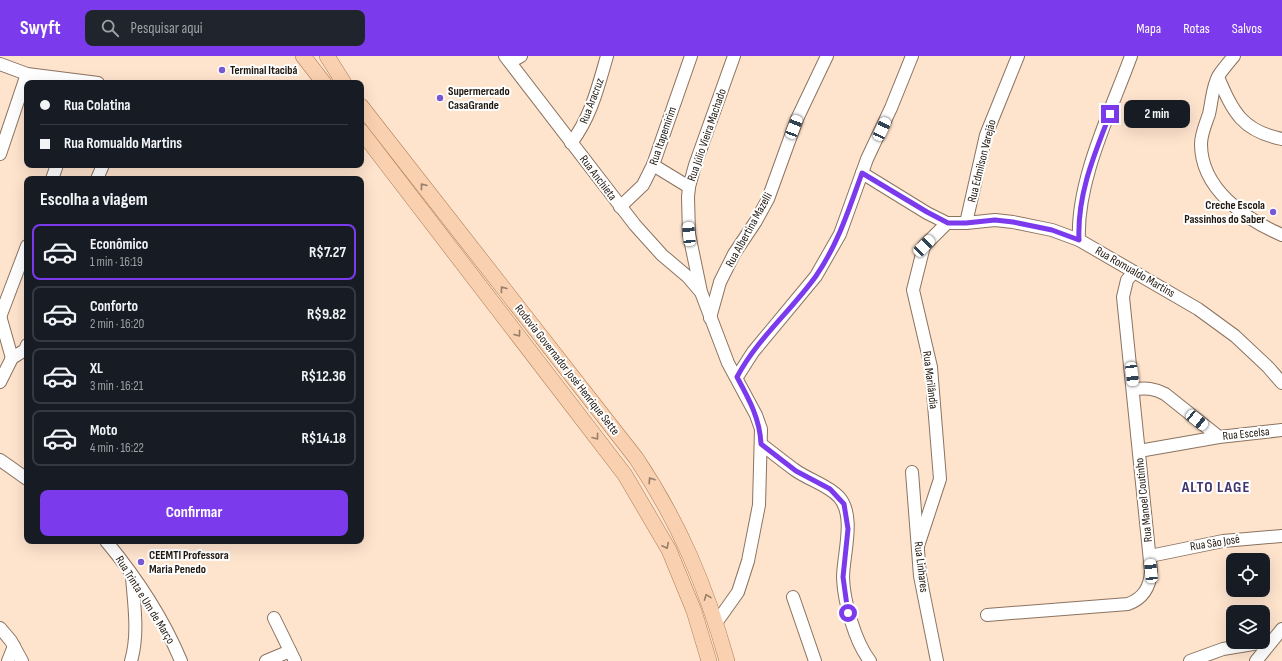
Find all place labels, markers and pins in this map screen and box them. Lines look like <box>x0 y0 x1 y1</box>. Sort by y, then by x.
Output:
place label: Terminal Itacibá <box>230 63 297 78</box>
marker: Terminal Itacibá <box>217 65 227 75</box>
place label: Supermercado CasaGrande <box>448 84 510 113</box>
marker: Supermercado CasaGrande <box>435 93 445 103</box>
place label: Creche Escola Passinhos do Saber <box>1184 198 1265 227</box>
marker: Creche Escola Passinhos do Saber <box>1268 207 1278 217</box>
place label: CEEMTI Professora Maria Penedo <box>149 548 229 577</box>
marker: CEEMTI Professora Maria Penedo <box>136 557 146 567</box>

